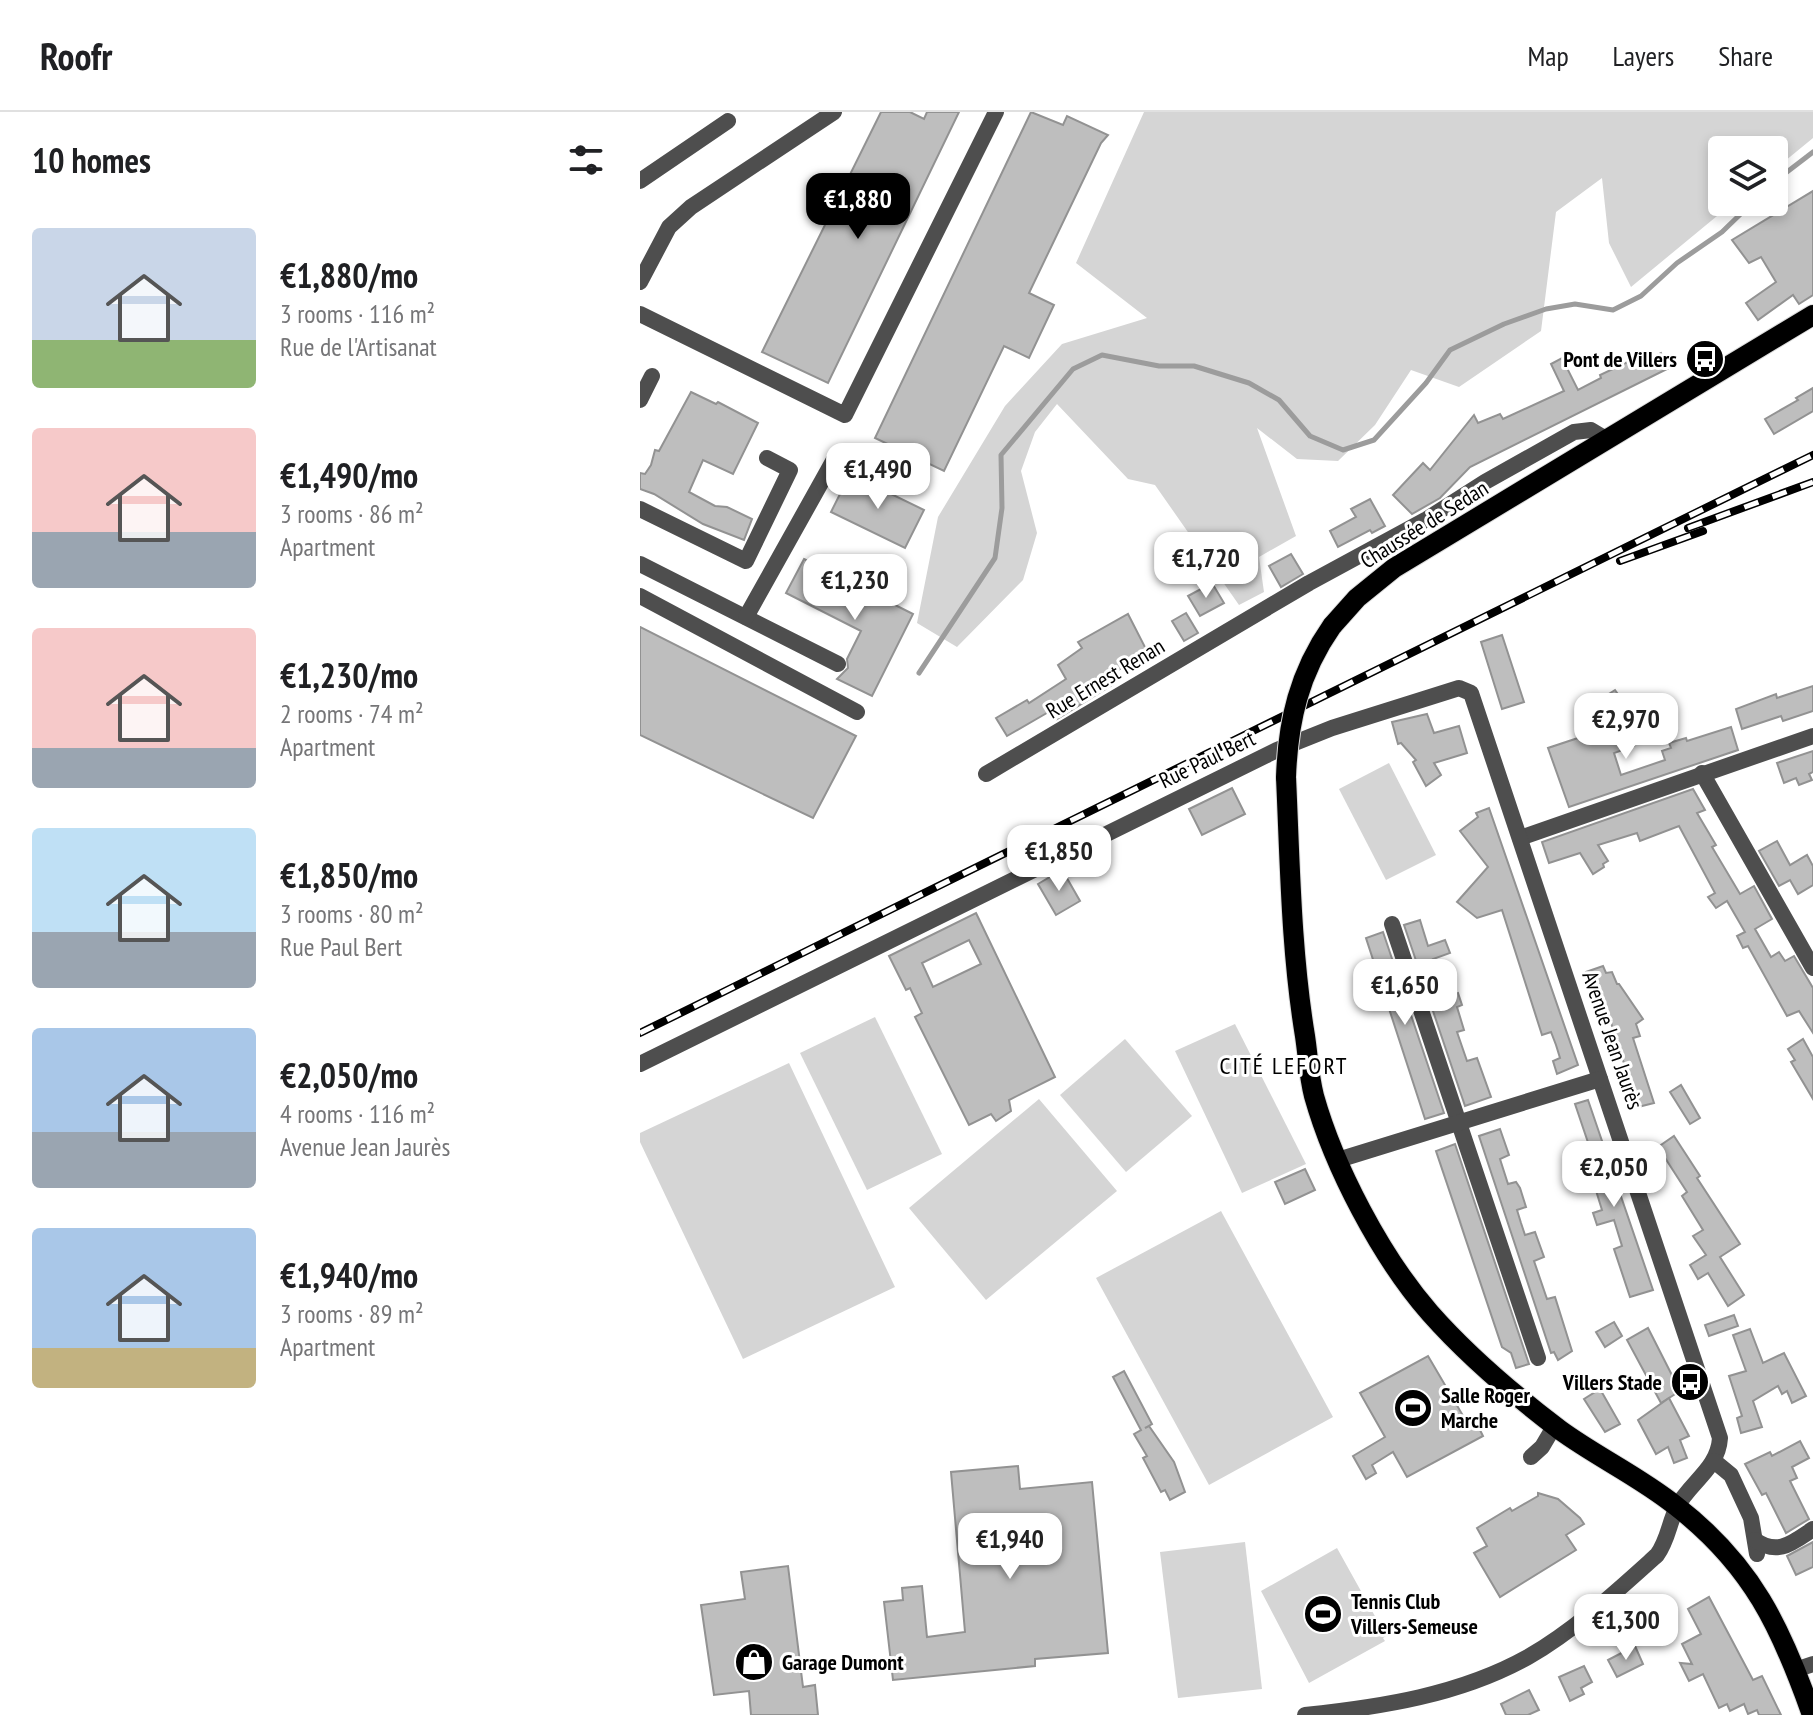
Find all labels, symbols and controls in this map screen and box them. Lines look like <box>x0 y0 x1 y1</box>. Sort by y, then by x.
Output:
text: Roofr <box>40 31 112 80</box>
text: Map <box>1527 37 1569 74</box>
text: Layers <box>1613 37 1674 74</box>
text: Share <box>1718 37 1773 74</box>
map controls <box>1708 136 1788 216</box>
button: layers <box>1708 136 1788 216</box>
text: 10 homes <box>32 138 151 182</box>
icon: filters <box>564 138 608 182</box>
pin: €1,880 <box>793 173 923 241</box>
text: €1,880 <box>824 182 892 215</box>
text: €1,880/mo <box>280 253 418 297</box>
icon: home <box>96 260 192 356</box>
text: 3 rooms · 116 m² <box>280 297 435 330</box>
text: Rue de l'Artisanat <box>280 330 437 363</box>
bus stop icon: Pont de Villers <box>1684 338 1726 380</box>
place label: Pont de Villers <box>1563 345 1677 373</box>
pin: €1,490 <box>813 443 943 511</box>
text: €1,490 <box>844 452 912 485</box>
text: €1,490/mo <box>280 453 418 497</box>
icon: home <box>96 460 192 556</box>
street label: Chaussée de Sedan <box>1355 474 1493 574</box>
text: 3 rooms · 86 m² <box>280 497 424 530</box>
text: Apartment <box>280 530 375 563</box>
pin: €1,720 <box>1141 532 1271 600</box>
text: €1,720 <box>1172 541 1240 574</box>
pin: €1,230 <box>790 554 920 622</box>
text: €1,230 <box>821 563 889 596</box>
street label: Rue Ernest Renan <box>1041 632 1169 724</box>
text: €1,230/mo <box>280 653 418 697</box>
icon: home <box>96 660 192 756</box>
pin: €2,970 <box>1561 693 1691 761</box>
text: 2 rooms · 74 m² <box>280 697 424 730</box>
text: €2,970 <box>1592 702 1660 735</box>
street label: Rue Paul Bert <box>1154 724 1260 794</box>
text: Apartment <box>280 730 375 763</box>
pin: €1,850 <box>994 825 1124 893</box>
text: €1,850 <box>1025 834 1093 867</box>
text: €1,850/mo <box>280 853 418 897</box>
icon: home <box>96 860 192 956</box>
text: 3 rooms · 80 m² <box>280 897 424 930</box>
text: Rue Paul Bert <box>280 930 402 963</box>
pin: €1,650 <box>1340 959 1470 1027</box>
street label: Avenue Jean Jaurès <box>1576 967 1650 1113</box>
text: €1,650 <box>1371 968 1439 1001</box>
district label: CITÉ LEFORT <box>1219 1050 1349 1081</box>
text: €2,050/mo <box>280 1053 418 1097</box>
icon: home <box>96 1060 192 1156</box>
text: 4 rooms · 116 m² <box>280 1097 435 1130</box>
text: Avenue Jean Jaurès <box>280 1130 450 1163</box>
pin: €2,050 <box>1549 1141 1679 1209</box>
text: €2,050 <box>1580 1150 1648 1183</box>
text: €1,940/mo <box>280 1253 418 1297</box>
icon: home <box>96 1260 192 1356</box>
text: 3 rooms · 89 m² <box>280 1297 424 1330</box>
text: Apartment <box>280 1330 375 1363</box>
bus stop icon: Villers Stade <box>1669 1361 1711 1403</box>
place label: Villers Stade <box>1562 1368 1662 1396</box>
place label: Salle Roger Marche <box>1441 1381 1531 1434</box>
sports icon: Salle Roger Marche <box>1392 1387 1434 1429</box>
pin: €1,940 <box>945 1513 1075 1581</box>
text: €1,940 <box>976 1522 1044 1555</box>
place label: Tennis Club Villers-Semeuse <box>1350 1587 1478 1640</box>
sports icon: Tennis Club Villers-Semeuse <box>1302 1593 1344 1635</box>
pin: €1,300 <box>1561 1594 1691 1662</box>
text: €1,300 <box>1592 1603 1660 1636</box>
shop icon: Garage Dumont <box>733 1641 775 1683</box>
place label: Garage Dumont <box>782 1648 904 1676</box>

